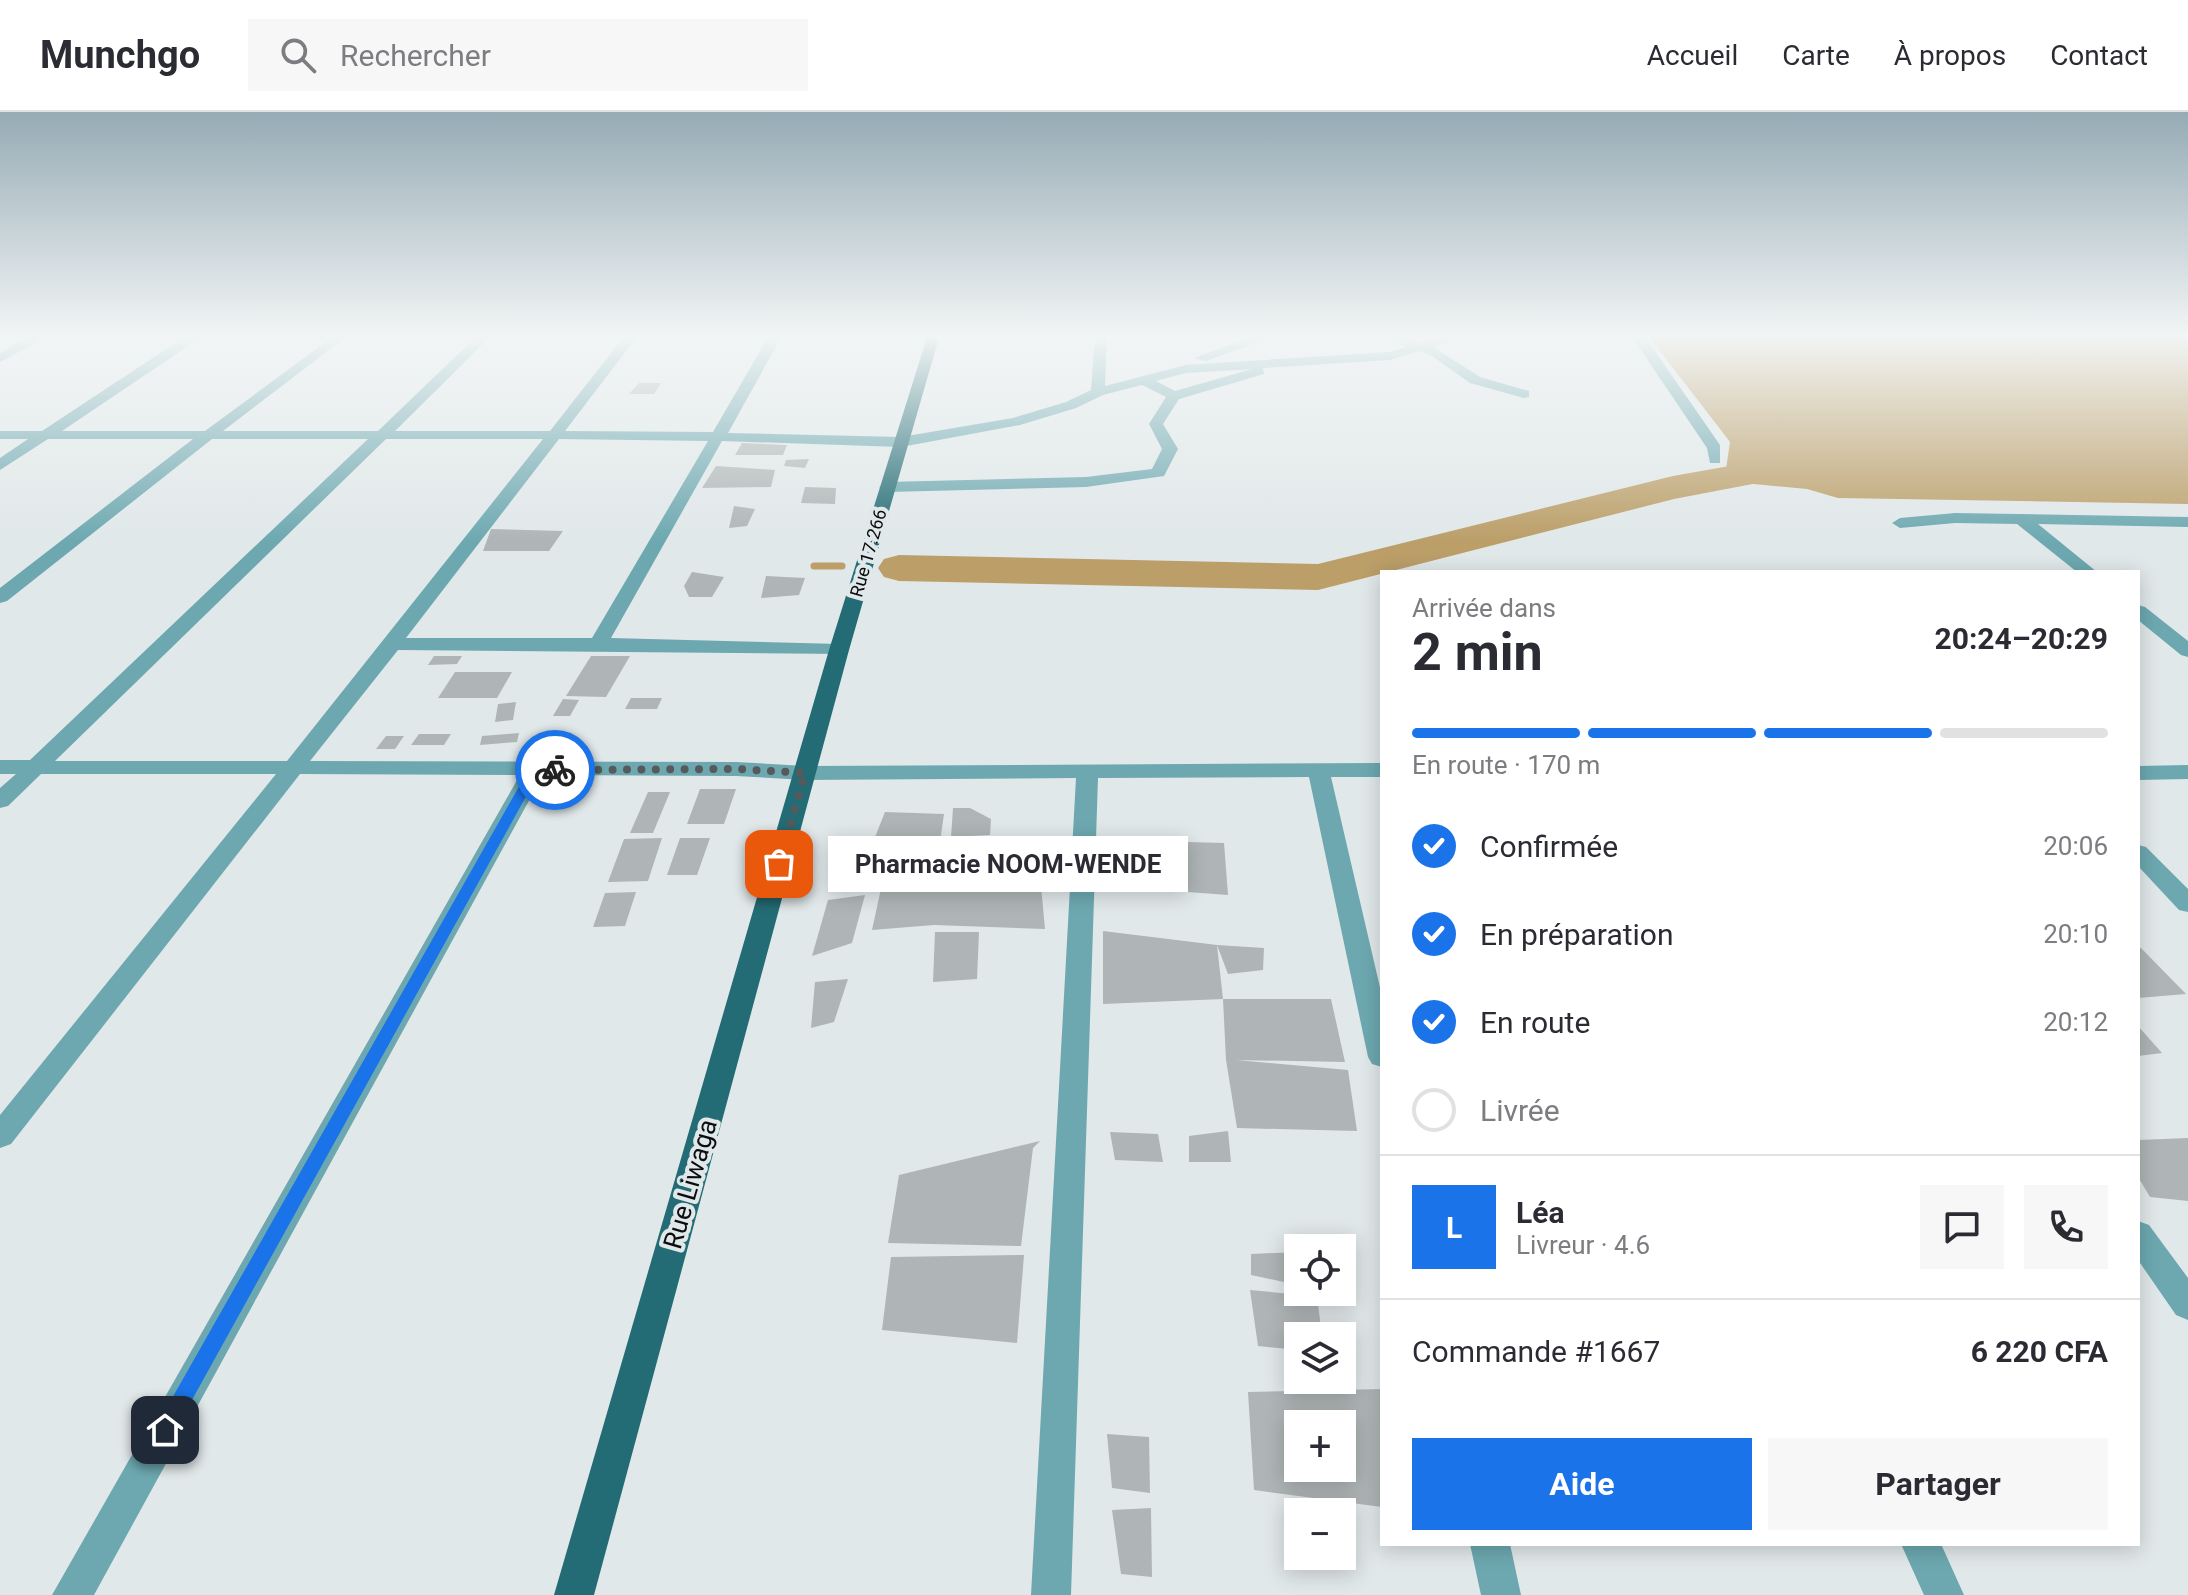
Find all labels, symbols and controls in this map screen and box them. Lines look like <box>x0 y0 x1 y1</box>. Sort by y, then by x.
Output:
search box <box>248 19 808 91</box>
text: Munchgo <box>40 33 200 77</box>
icon: search <box>276 33 320 77</box>
text: Rechercher <box>340 38 491 73</box>
text: Accueil <box>1647 39 1738 72</box>
text: Carte <box>1782 39 1850 72</box>
text: À propos <box>1894 39 2006 72</box>
text: Contact <box>2050 39 2148 72</box>
street label: Rue 17.266 <box>845 507 891 599</box>
text: Arrivée dans <box>1412 593 1556 623</box>
text: 20:24–20:29 <box>1934 621 2108 656</box>
text: 2 min <box>1412 622 1543 683</box>
courier <box>515 730 595 810</box>
icon: bike <box>533 748 577 792</box>
text: En route · 170 m <box>1412 750 1600 780</box>
icon: check <box>1412 824 1456 868</box>
text: Confirmée <box>1480 829 1618 864</box>
pin <box>745 830 813 898</box>
text: 20:06 <box>2043 831 2108 861</box>
callout: Pharmacie NOOM-WENDE <box>827 836 1187 892</box>
icon: bag <box>757 842 801 886</box>
text: Pharmacie NOOM-WENDE <box>855 849 1161 879</box>
icon: check <box>1412 912 1456 956</box>
text: En préparation <box>1480 917 1674 952</box>
text: 20:10 <box>2043 919 2108 949</box>
icon: check <box>1412 1000 1456 1044</box>
text: En route <box>1480 1005 1590 1040</box>
text: 20:12 <box>2043 1007 2108 1037</box>
text: Livrée <box>1480 1093 1560 1128</box>
street label: Rue Liwaga <box>657 1116 723 1252</box>
button: chat <box>1920 1185 2004 1269</box>
button: phone <box>2024 1185 2108 1269</box>
text: Léa <box>1516 1195 1565 1230</box>
text: L <box>1446 1210 1462 1245</box>
text: Livreur · 4.6 <box>1516 1230 1650 1260</box>
map controls <box>1284 1234 1356 1570</box>
button: locate <box>1284 1234 1356 1306</box>
button: layers <box>1284 1322 1356 1394</box>
text: Commande #1667 <box>1412 1334 1660 1369</box>
text: 6 220 CFA <box>1971 1334 2108 1369</box>
pin <box>131 1396 199 1464</box>
icon: home <box>143 1408 187 1452</box>
button: + <box>1284 1410 1356 1482</box>
button: Aide <box>1412 1438 1752 1530</box>
button: Partager <box>1768 1438 2108 1530</box>
button: − <box>1284 1498 1356 1570</box>

